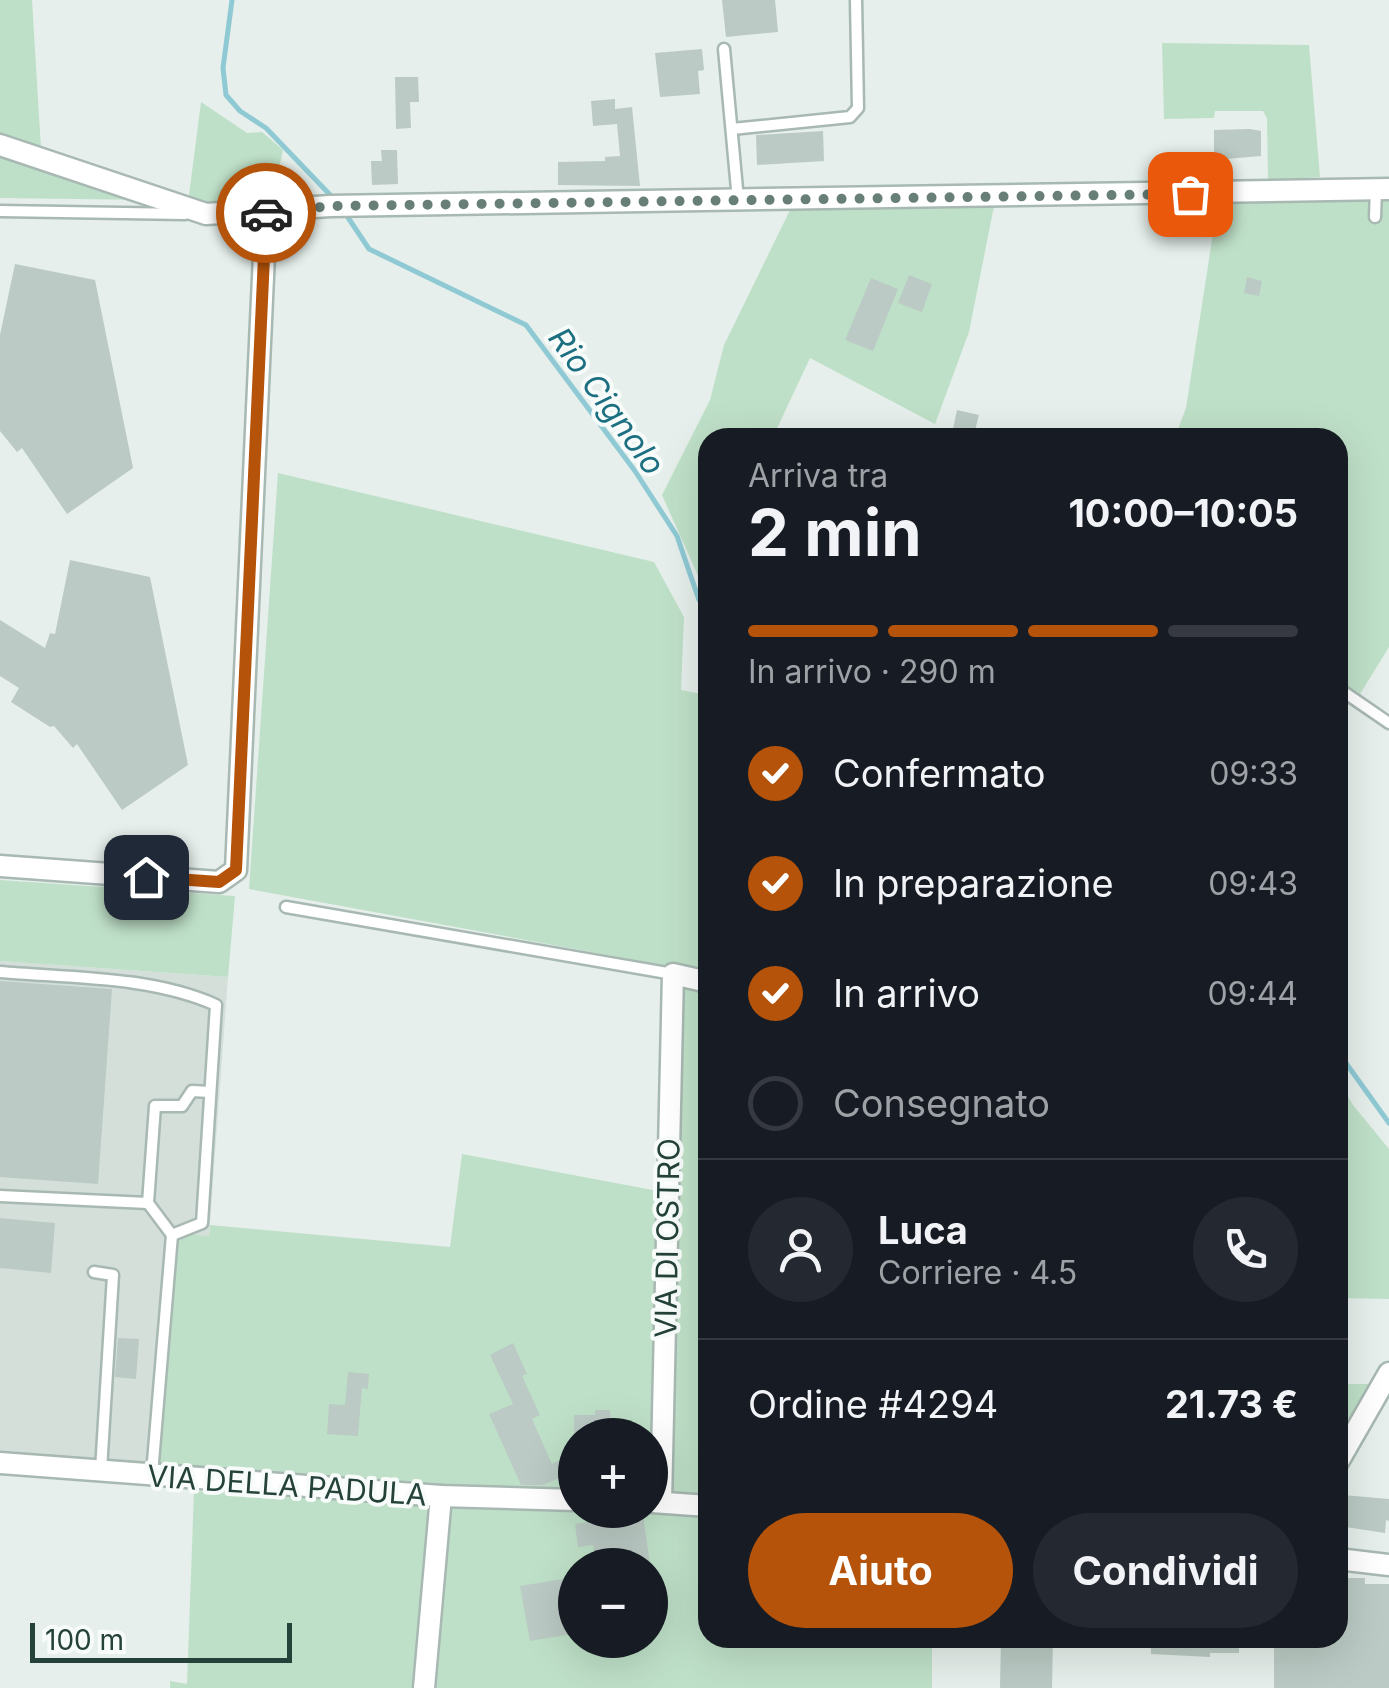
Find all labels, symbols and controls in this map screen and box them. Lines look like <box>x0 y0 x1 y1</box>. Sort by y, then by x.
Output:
pin <box>1148 152 1233 237</box>
courier <box>216 163 316 263</box>
icon: bag <box>1163 167 1218 222</box>
icon: car <box>239 186 294 241</box>
water label: Rio Cignolo <box>541 320 673 482</box>
text: Arriva tra <box>748 456 888 495</box>
text: 10:00–10:05 <box>1068 490 1298 536</box>
text: 2 min <box>748 493 922 572</box>
text: In arrivo · 290 m <box>748 652 996 691</box>
icon: check <box>748 746 803 801</box>
text: Confermato <box>833 750 1045 796</box>
text: 09:33 <box>1209 754 1298 793</box>
pin <box>104 835 189 920</box>
icon: home <box>119 850 174 905</box>
icon: check <box>748 856 803 911</box>
text: In preparazione <box>833 860 1114 906</box>
text: 09:43 <box>1208 864 1298 903</box>
icon: check <box>748 966 803 1021</box>
text: In arrivo <box>833 970 980 1016</box>
text: 09:44 <box>1207 974 1298 1013</box>
text: Consegnato <box>833 1080 1050 1126</box>
street label: VIA DI OSTRO <box>647 1138 687 1338</box>
button: person <box>748 1197 853 1302</box>
button: phone <box>1193 1197 1298 1302</box>
text: Luca <box>878 1207 968 1253</box>
text: Corriere · 4.5 <box>878 1253 1077 1292</box>
text: Ordine #4294 <box>748 1381 998 1427</box>
text: 21.73 € <box>1165 1381 1298 1427</box>
map controls <box>558 1418 668 1658</box>
button: + <box>558 1418 668 1528</box>
street label: VIA DELLA PADULA <box>146 1457 428 1513</box>
button: Aiuto <box>748 1513 1013 1628</box>
button: Condividi <box>1033 1513 1298 1628</box>
button: − <box>558 1548 668 1658</box>
scale bar <box>30 1618 292 1662</box>
text: 100 m <box>45 1623 124 1657</box>

